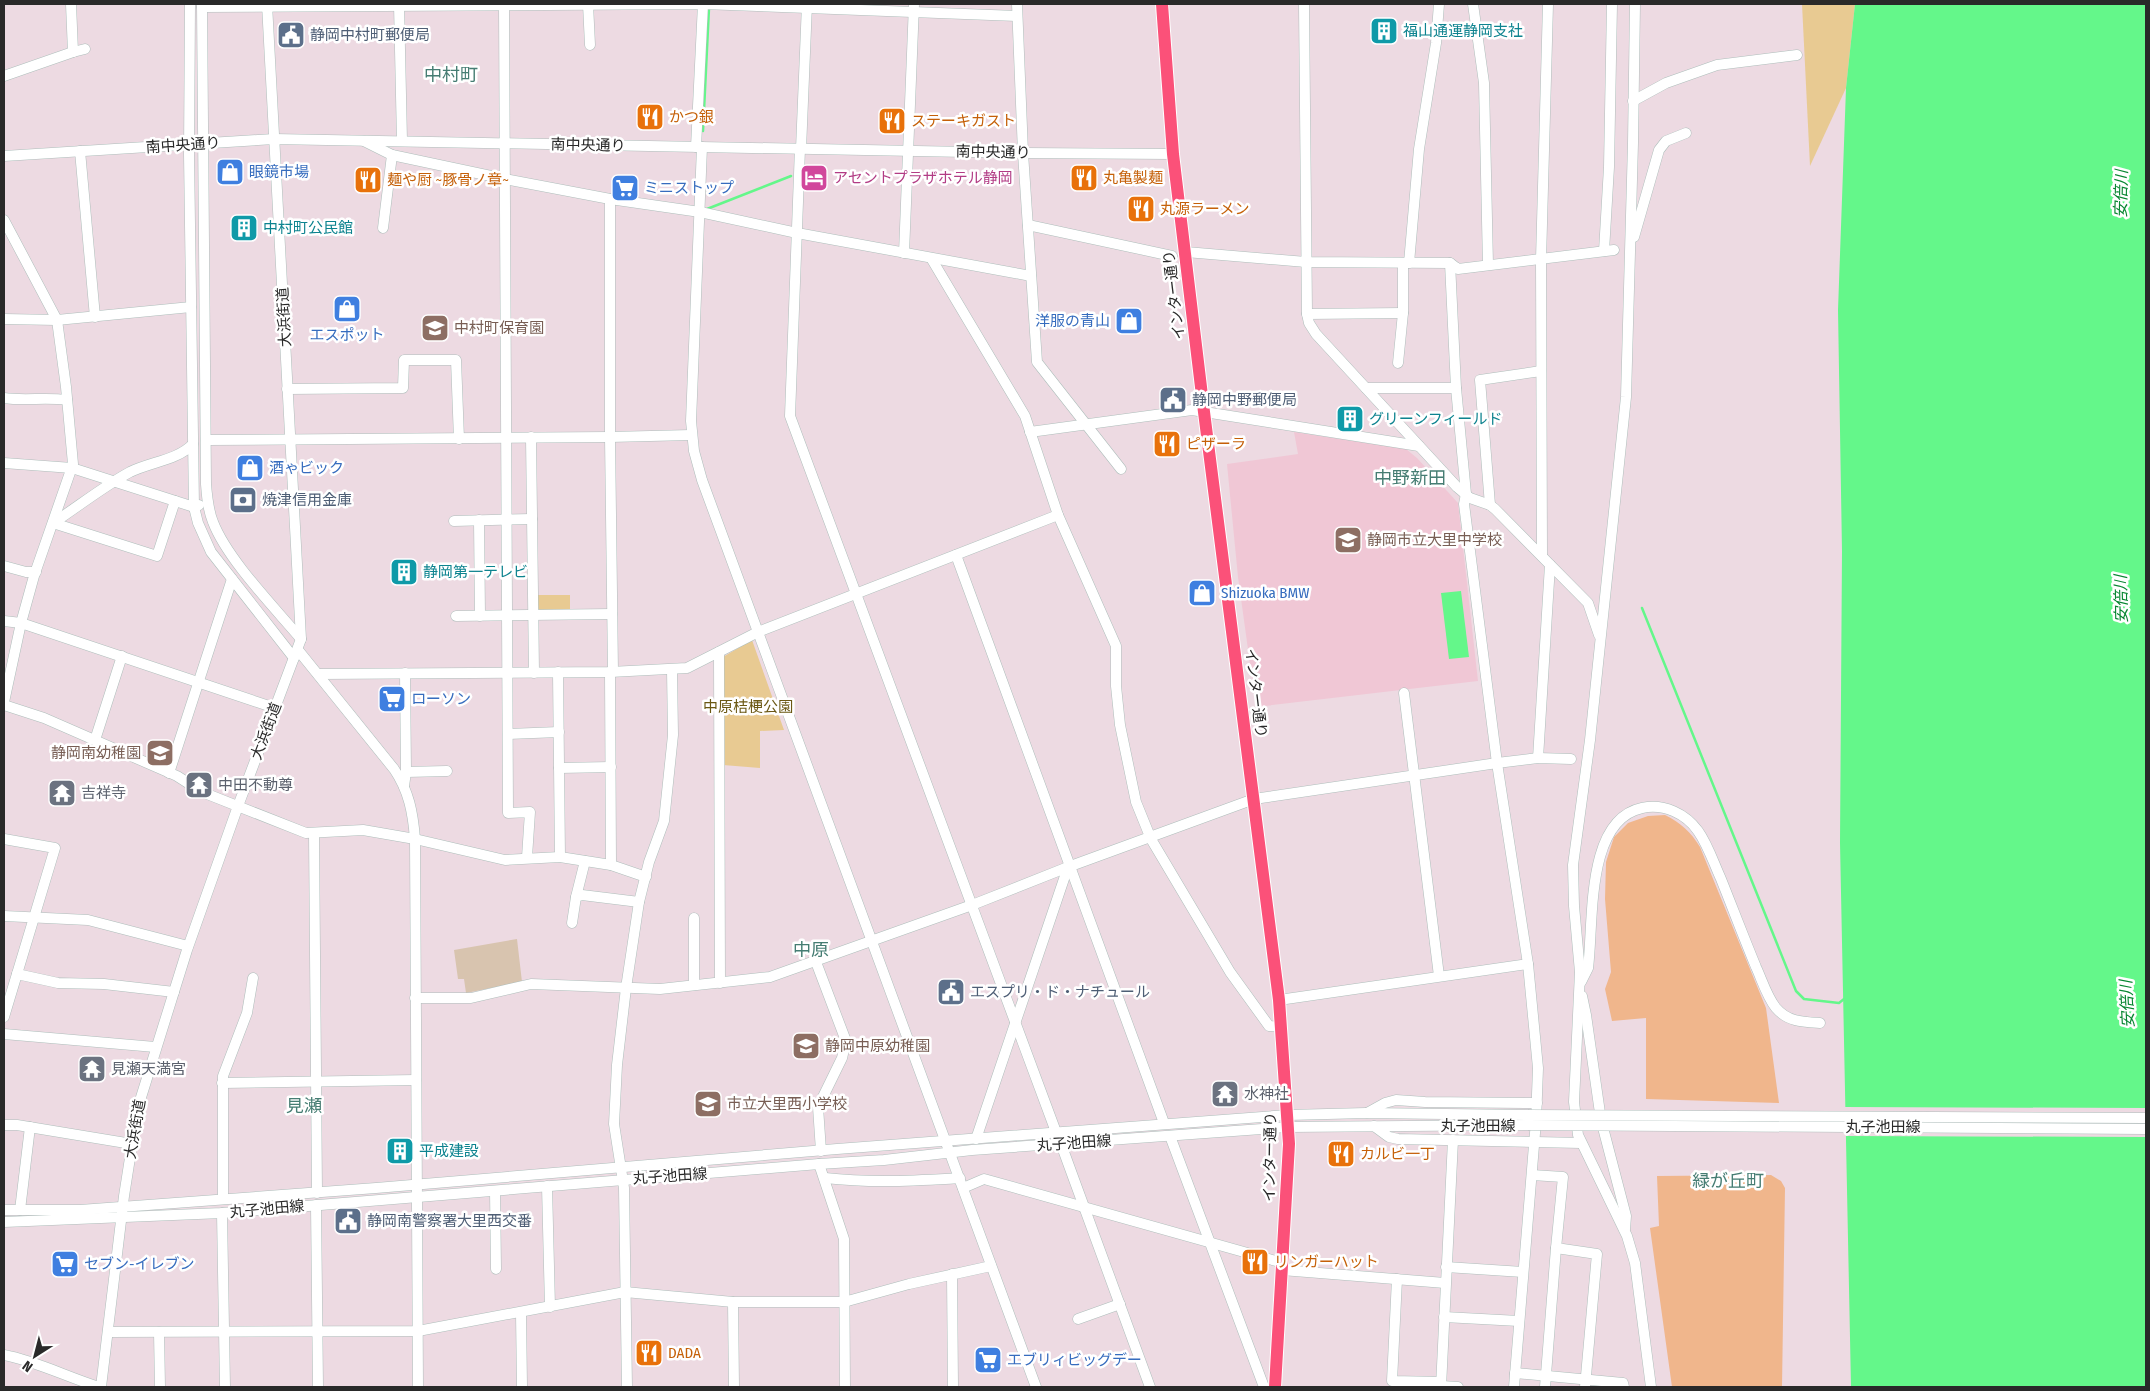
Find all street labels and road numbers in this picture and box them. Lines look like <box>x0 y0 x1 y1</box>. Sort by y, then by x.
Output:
street label: 南中央通り <box>145 133 221 157</box>
street label: 南中央通り <box>550 135 626 155</box>
street label: 南中央通り <box>955 142 1031 162</box>
street label: インター通り <box>1160 249 1188 341</box>
street label: 大浜街道 <box>273 287 295 347</box>
street label: インター通り <box>1242 647 1270 739</box>
street label: 大浜街道 <box>247 700 285 762</box>
street label: 大浜街道 <box>121 1098 149 1160</box>
street label: インター通り <box>1260 1112 1280 1202</box>
street label: 丸子池田線 <box>1440 1117 1516 1135</box>
street label: 丸子池田線 <box>1845 1118 1921 1136</box>
street label: 丸子池田線 <box>1036 1131 1112 1155</box>
street label: 丸子池田線 <box>632 1164 708 1188</box>
street label: 丸子池田線 <box>229 1197 305 1221</box>

